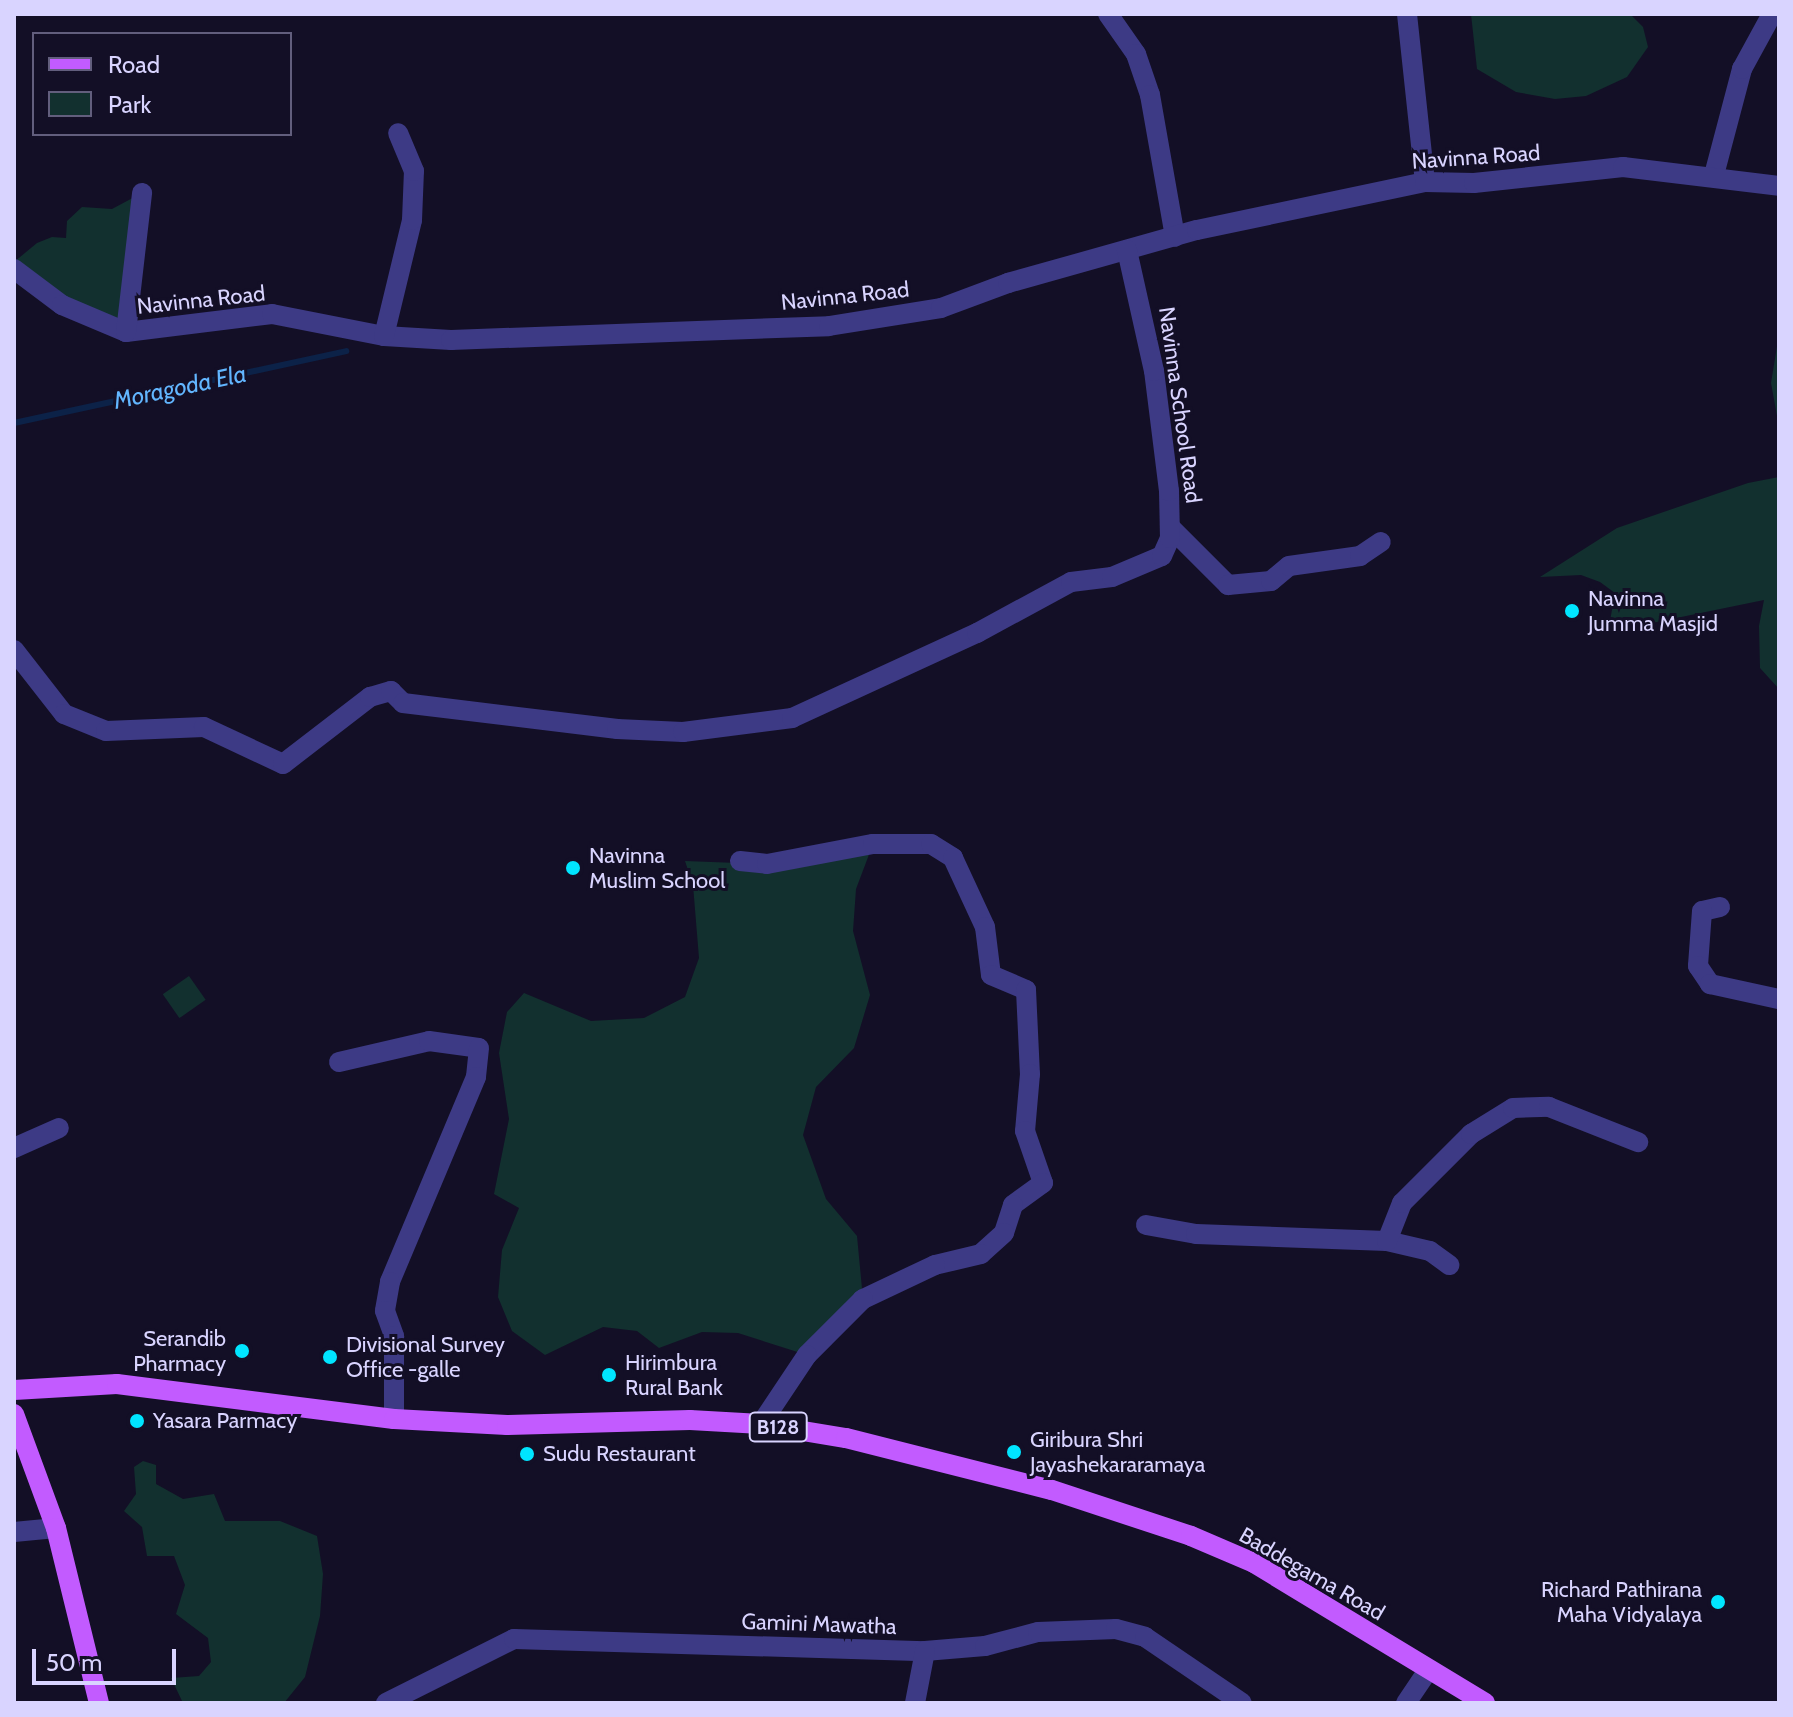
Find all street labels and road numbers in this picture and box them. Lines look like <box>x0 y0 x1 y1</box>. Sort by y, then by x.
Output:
street label: Navinna Road <box>1411 139 1541 175</box>
street label: Navinna Road <box>780 276 910 316</box>
street label: Navinna Road <box>136 280 266 320</box>
street label: Navinna School Road <box>1153 305 1207 505</box>
road number: B128 <box>748 1411 808 1443</box>
street label: Baddegama Road <box>1235 1522 1389 1626</box>
street label: Gamini Mawatha <box>741 1608 897 1640</box>

